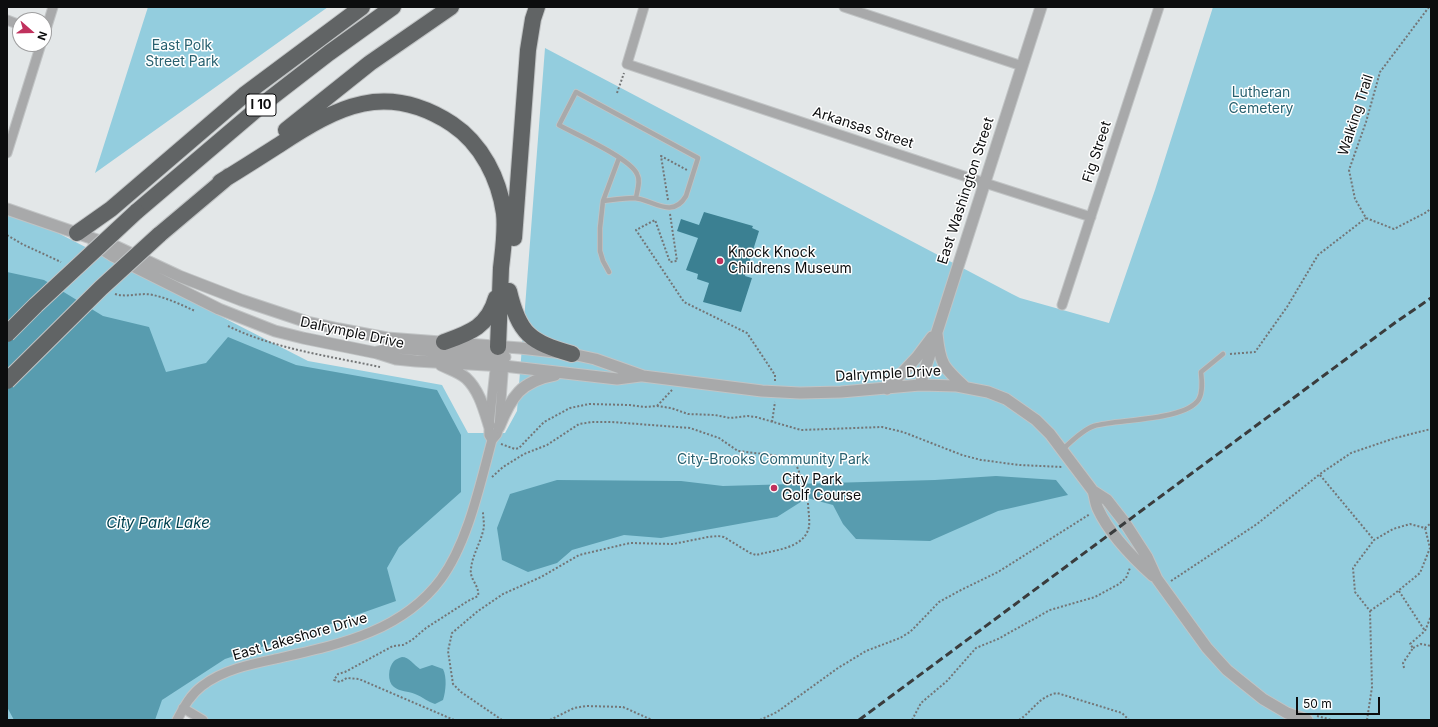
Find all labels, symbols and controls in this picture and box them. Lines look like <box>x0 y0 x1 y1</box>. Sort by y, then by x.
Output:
north arrow <box>12 12 52 52</box>
text: N <box>34 29 50 42</box>
park label: East Polk Street Park <box>145 38 219 70</box>
street label: Walking Trail <box>1335 72 1377 158</box>
park label: Lutheran Cemetery <box>1229 85 1293 118</box>
road number: I 10 <box>246 94 276 116</box>
street label: Arkansas Street <box>810 104 916 152</box>
street label: East Washington Street <box>934 115 998 267</box>
street label: Fig Street <box>1079 119 1115 185</box>
place label: Knock Knock Childrens Museum <box>728 245 852 278</box>
marker: Knock Knock Childrens Museum <box>715 256 725 266</box>
street label: Dalrymple Drive <box>299 314 405 352</box>
street label: Dalrymple Drive <box>835 363 941 385</box>
park label: City-Brooks Community Park <box>677 452 869 468</box>
place label: City Park Golf Course <box>782 472 861 504</box>
marker: City Park Golf Course <box>769 483 779 493</box>
water label: City Park Lake <box>106 514 210 532</box>
street label: East Lakeshore Drive <box>231 610 369 664</box>
scale bar <box>1298 689 1382 715</box>
text: 50 m <box>1303 696 1332 711</box>

